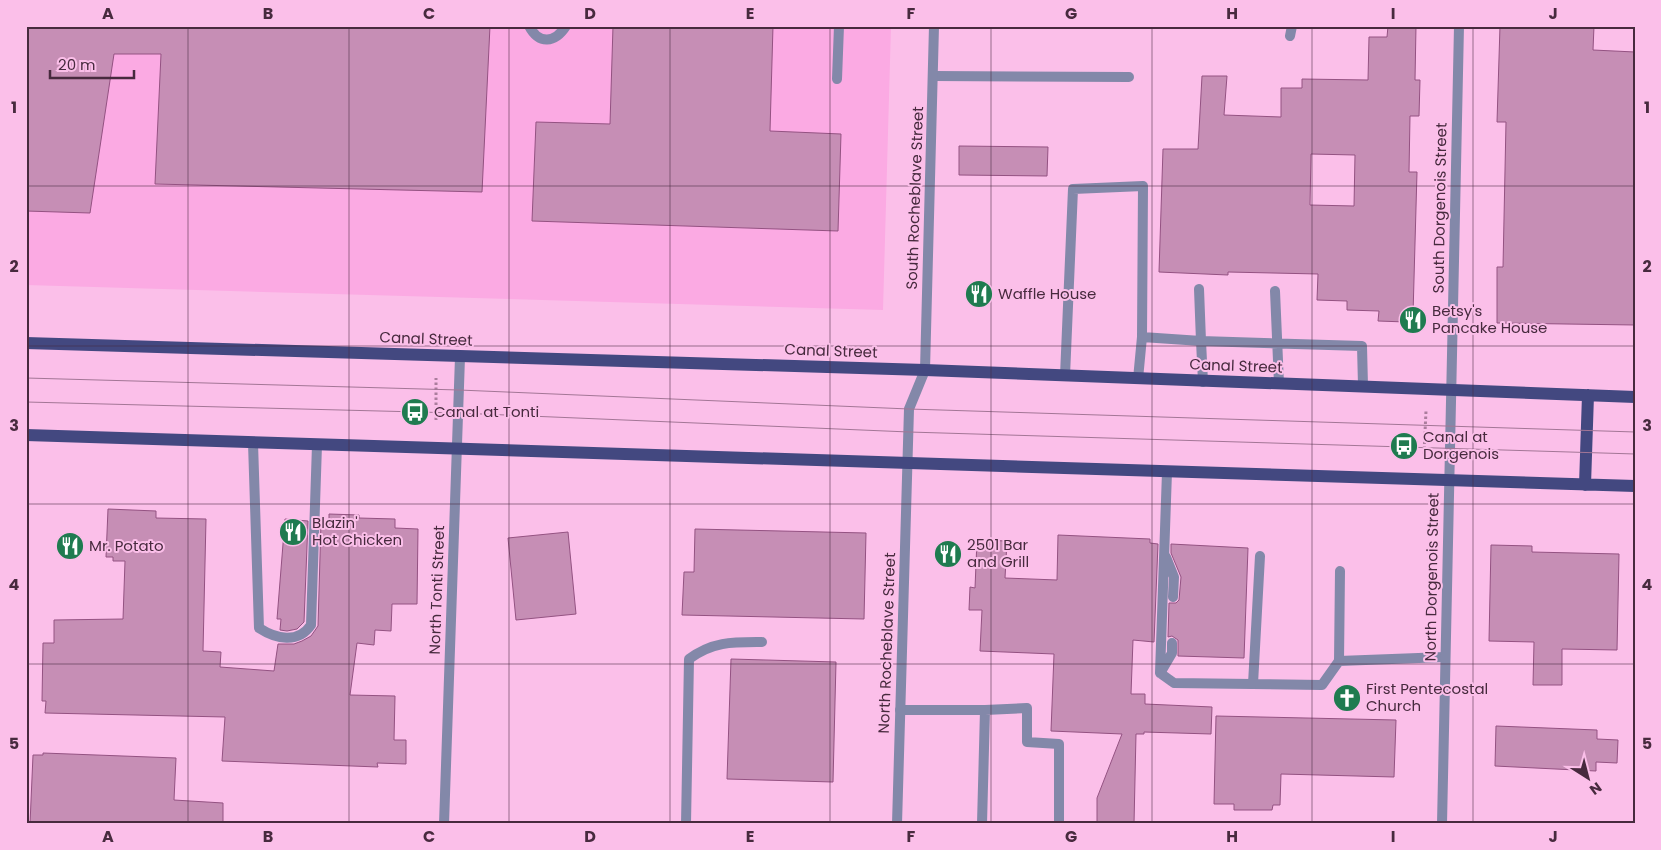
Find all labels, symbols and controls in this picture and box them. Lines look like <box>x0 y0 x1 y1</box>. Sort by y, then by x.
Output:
text: A <box>102 2 114 25</box>
text: B <box>263 2 273 25</box>
text: C <box>423 2 435 25</box>
text: D <box>584 2 596 25</box>
text: E <box>746 2 754 25</box>
text: F <box>907 2 916 25</box>
text: G <box>1065 2 1077 25</box>
text: H <box>1226 2 1238 25</box>
text: I <box>1391 2 1395 25</box>
text: J <box>1548 2 1558 25</box>
scale bar <box>50 48 134 80</box>
text: 20 m <box>58 54 96 75</box>
text: 1 <box>11 96 17 119</box>
text: 1 <box>1644 96 1650 119</box>
street label: South Rocheblave Street <box>901 106 928 290</box>
street label: South Dorgenois Street <box>1428 122 1451 294</box>
text: 2 <box>9 255 19 278</box>
text: 2 <box>1642 255 1652 278</box>
restaurant icon: Waffle House <box>964 279 994 309</box>
place label: Waffle House <box>998 283 1096 304</box>
place label: Betsy's Pancake House <box>1432 300 1547 338</box>
restaurant icon: Betsy's Pancake House <box>1398 305 1428 335</box>
street label: Canal Street <box>379 326 473 351</box>
street label: Canal Street <box>784 338 878 363</box>
street label: Canal Street <box>1189 353 1283 378</box>
bus stop icon: Canal at Tonti <box>400 397 430 427</box>
place label: Canal at Tonti <box>434 401 539 422</box>
text: 3 <box>9 414 19 437</box>
text: 3 <box>1642 414 1652 437</box>
place label: Canal at Dorgenois <box>1423 426 1499 464</box>
bus stop icon: Canal at Dorgenois <box>1389 431 1419 461</box>
street label: North Dorgenois Street <box>1420 492 1443 662</box>
place label: Blazin' Hot Chicken <box>312 512 402 550</box>
restaurant icon: Blazin' Hot Chicken <box>278 517 308 547</box>
street label: North Tonti Street <box>424 525 449 655</box>
restaurant icon: Mr. Potato <box>55 531 85 561</box>
place label: 2501 Bar and Grill <box>967 534 1029 572</box>
place label: Mr. Potato <box>89 535 164 556</box>
restaurant icon: 2501 Bar and Grill <box>933 539 963 569</box>
street label: North Rocheblave Street <box>873 552 900 734</box>
text: 4 <box>9 573 20 596</box>
text: 4 <box>1642 573 1653 596</box>
place label: First Pentecostal Church <box>1366 678 1488 716</box>
church icon: First Pentecostal Church <box>1332 683 1362 713</box>
text: 5 <box>9 732 19 755</box>
text: 5 <box>1642 732 1652 755</box>
north arrow <box>1564 752 1614 802</box>
text: N <box>1586 777 1606 800</box>
text: A <box>102 825 114 848</box>
text: B <box>263 825 273 848</box>
text: C <box>423 825 435 848</box>
text: D <box>584 825 596 848</box>
text: E <box>746 825 754 848</box>
text: F <box>907 825 916 848</box>
text: G <box>1065 825 1077 848</box>
text: H <box>1226 825 1238 848</box>
text: I <box>1391 825 1395 848</box>
text: J <box>1548 825 1558 848</box>

